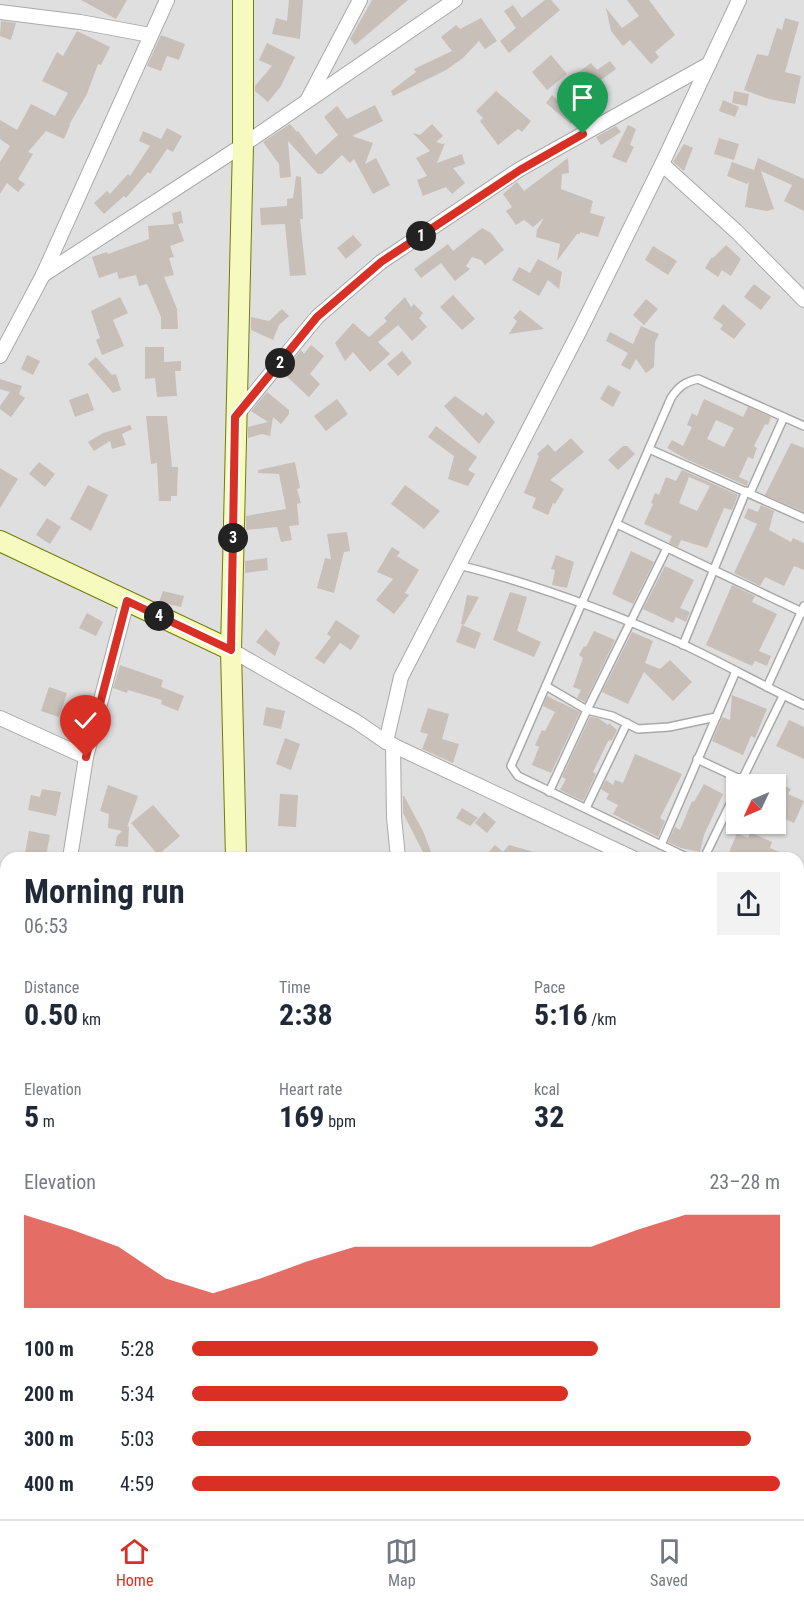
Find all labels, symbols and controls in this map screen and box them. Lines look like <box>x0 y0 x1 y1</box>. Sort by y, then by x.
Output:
pin <box>557 72 608 134</box>
icon: arrive <box>566 81 599 114</box>
pin: 1 <box>406 221 436 251</box>
text: 1 <box>417 226 425 245</box>
pin: 2 <box>265 348 295 378</box>
text: 2 <box>276 353 284 372</box>
pin: 3 <box>218 523 248 553</box>
text: 3 <box>229 528 237 547</box>
pin: 4 <box>144 601 174 631</box>
text: 4 <box>155 606 163 625</box>
pin <box>60 695 111 757</box>
icon: check <box>69 704 102 737</box>
north arrow <box>726 774 786 834</box>
map controls <box>726 774 786 834</box>
text: Morning run <box>24 872 185 911</box>
button: share <box>717 872 780 935</box>
text: 06:53 <box>24 914 68 938</box>
text: Distance <box>24 978 79 997</box>
text: Time <box>279 978 311 997</box>
text: Pace <box>534 978 565 997</box>
text: 0.50 <box>24 997 78 1032</box>
text: 2:38 <box>279 997 333 1032</box>
text: 5:16 <box>534 997 588 1032</box>
text: km <box>78 1010 101 1029</box>
text: /km <box>588 1010 617 1029</box>
text: Elevation <box>24 1080 82 1099</box>
text: Heart rate <box>279 1080 342 1099</box>
text: kcal <box>534 1080 560 1099</box>
text: 5 <box>24 1099 39 1134</box>
text: 169 <box>279 1099 324 1134</box>
text: 32 <box>534 1099 564 1134</box>
text: m <box>39 1112 55 1131</box>
text: bpm <box>324 1112 356 1131</box>
text: Elevation <box>24 1170 96 1194</box>
text: 23–28 m <box>709 1170 780 1194</box>
text: 100 m <box>24 1337 74 1361</box>
text: 5:28 <box>120 1337 154 1361</box>
text: 200 m <box>24 1382 74 1406</box>
text: 5:34 <box>120 1382 154 1406</box>
text: 300 m <box>24 1427 74 1451</box>
text: 5:03 <box>120 1427 154 1451</box>
text: 400 m <box>24 1472 74 1496</box>
text: 4:59 <box>120 1472 154 1496</box>
tab: Home <box>116 1535 153 1590</box>
tab: Map <box>385 1535 418 1590</box>
tab: Saved <box>650 1535 688 1590</box>

